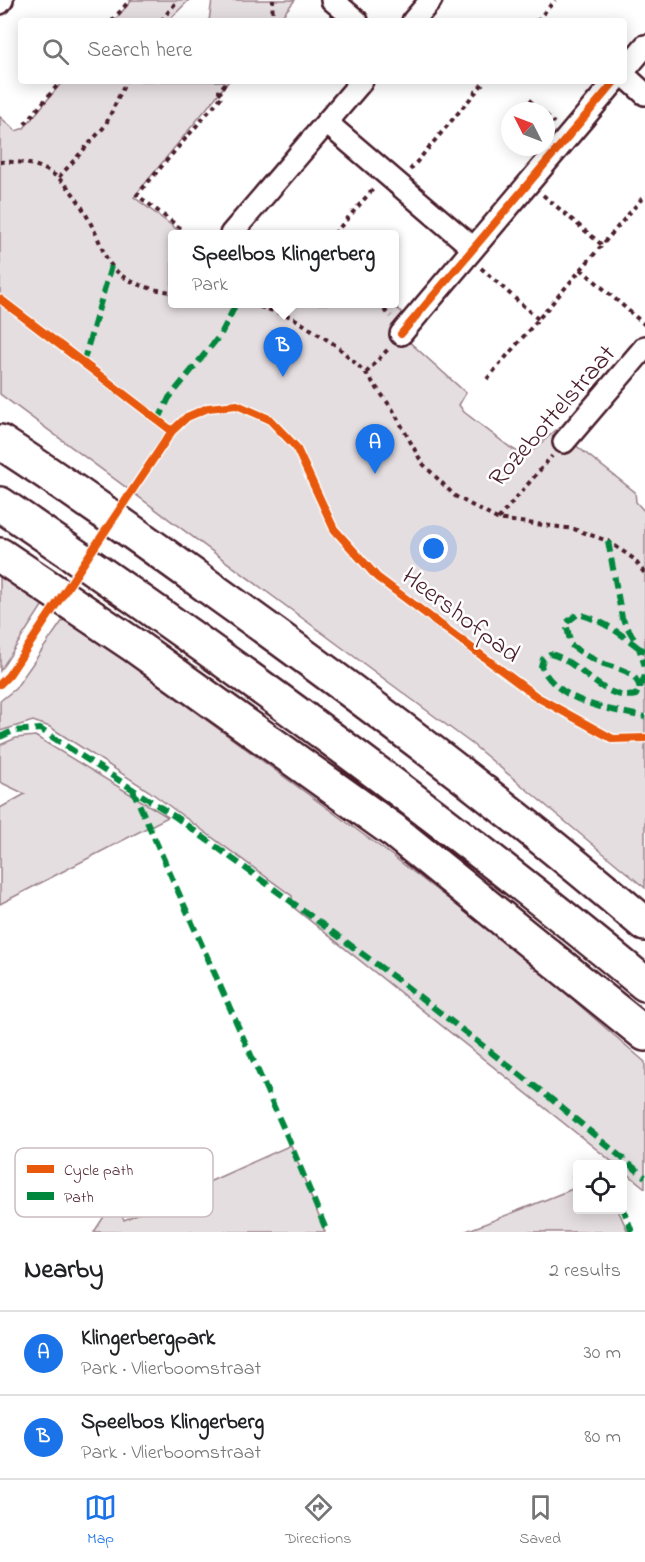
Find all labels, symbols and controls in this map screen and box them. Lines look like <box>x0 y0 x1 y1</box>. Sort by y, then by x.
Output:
search box <box>18 18 627 84</box>
icon: search <box>39 35 72 68</box>
text: Search here <box>87 35 192 67</box>
north arrow <box>501 102 555 156</box>
popup <box>168 230 399 308</box>
text: Speelbos Klingerberg <box>192 239 375 271</box>
text: Park <box>192 271 228 300</box>
pin: B <box>264 328 302 377</box>
street label: Rozebottelstraat <box>481 337 626 497</box>
pin: A <box>356 424 394 474</box>
your location <box>419 534 448 563</box>
street label: Heershofpad <box>393 559 528 674</box>
legend <box>15 1148 213 1217</box>
text: Cycle path <box>64 1159 133 1183</box>
map controls <box>573 1160 627 1214</box>
button: locate <box>573 1160 627 1214</box>
text: Path <box>64 1186 94 1210</box>
text: Nearby <box>24 1252 103 1290</box>
text: 2 results <box>549 1257 621 1286</box>
text: Klingerbergpark <box>81 1323 215 1355</box>
text: A <box>37 1339 50 1368</box>
text: 30 m <box>584 1339 621 1368</box>
text: Park · Vlierboomstraat <box>81 1355 261 1384</box>
text: Speelbos Klingerberg <box>81 1407 264 1439</box>
text: B <box>37 1423 50 1452</box>
text: 80 m <box>584 1423 621 1452</box>
text: Park · Vlierboomstraat <box>81 1439 261 1468</box>
tab: Map <box>84 1491 117 1551</box>
tab: Directions <box>285 1491 351 1551</box>
tab: Saved <box>519 1491 561 1551</box>

